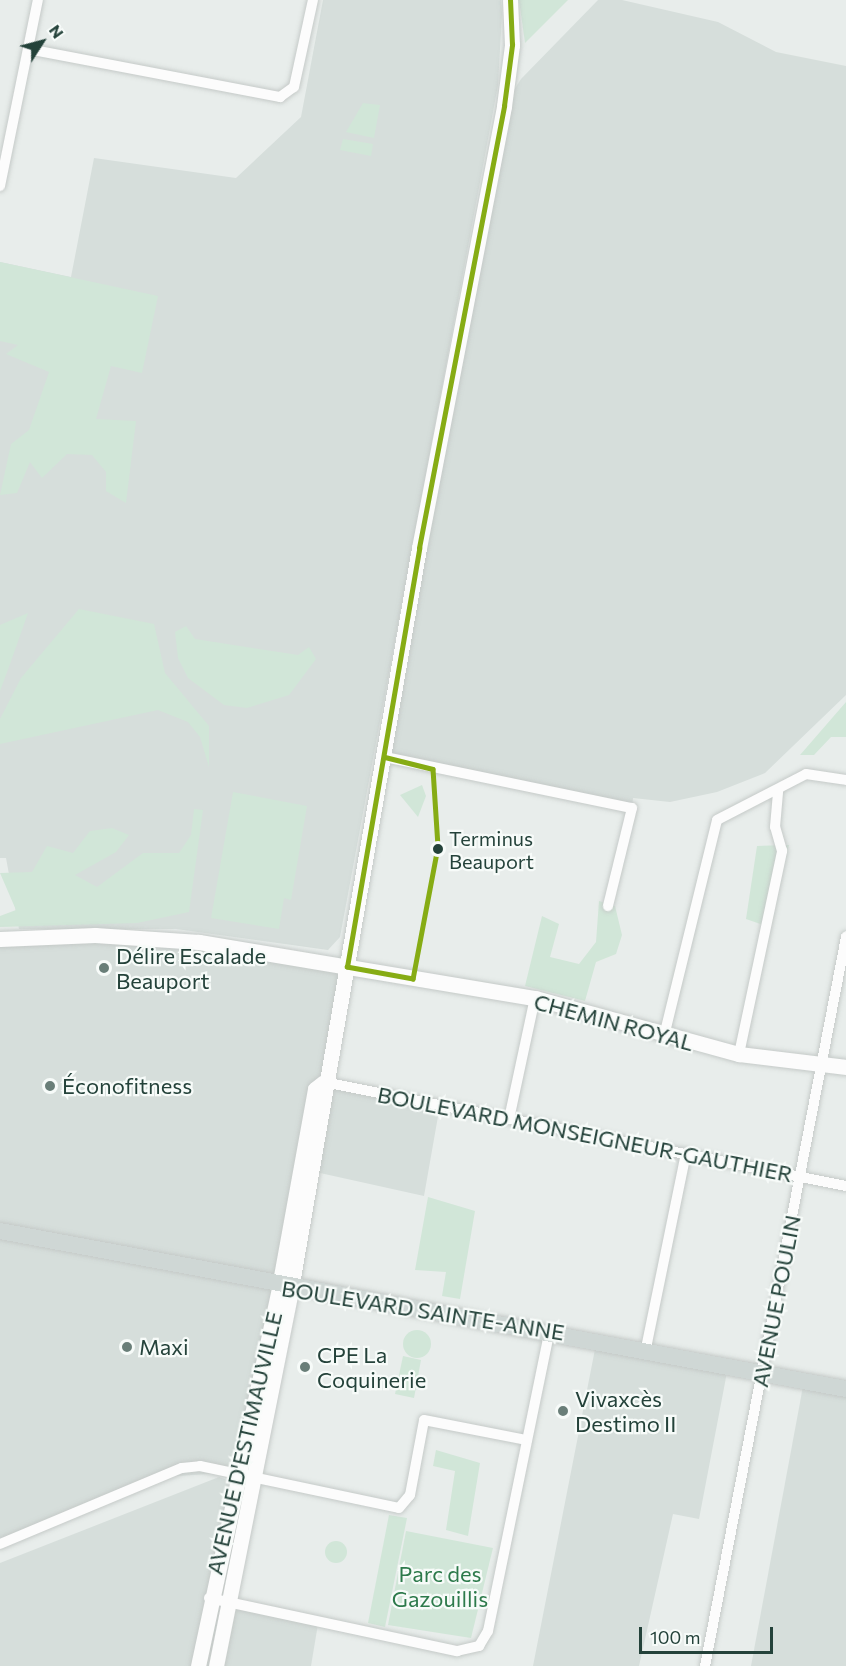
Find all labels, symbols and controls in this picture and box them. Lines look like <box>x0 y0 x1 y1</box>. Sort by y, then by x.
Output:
north arrow <box>12 12 72 72</box>
text: N <box>46 21 68 42</box>
place label: Terminus Beauport <box>449 826 534 873</box>
marker: Terminus Beauport <box>432 843 444 855</box>
place label: Délire Escalade Beauport <box>116 942 266 993</box>
marker: Délire Escalade Beauport <box>97 961 111 975</box>
street label: CHEMIN ROYAL <box>531 988 697 1056</box>
place label: Éconofitness <box>62 1073 192 1099</box>
marker: Éconofitness <box>43 1079 57 1093</box>
street label: BOULEVARD MONSEIGNEUR-GAUTHIER <box>375 1081 795 1187</box>
street label: AVENUE POULIN <box>746 1213 806 1389</box>
street label: BOULEVARD SAINTE-ANNE <box>280 1275 566 1345</box>
street label: AVENUE D'ESTIMAUVILLE <box>201 1309 287 1577</box>
place label: Maxi <box>139 1334 189 1360</box>
marker: Maxi <box>120 1340 134 1354</box>
place label: CPE La Coquinerie <box>317 1341 426 1392</box>
marker: CPE La Coquinerie <box>298 1360 312 1374</box>
place label: Vivaxcès Destimo II <box>575 1385 676 1436</box>
marker: Vivaxcès Destimo II <box>556 1404 570 1418</box>
park label: Parc des Gazouillis <box>392 1560 488 1612</box>
scale bar <box>642 1615 776 1653</box>
text: 100 m <box>650 1626 700 1648</box>

